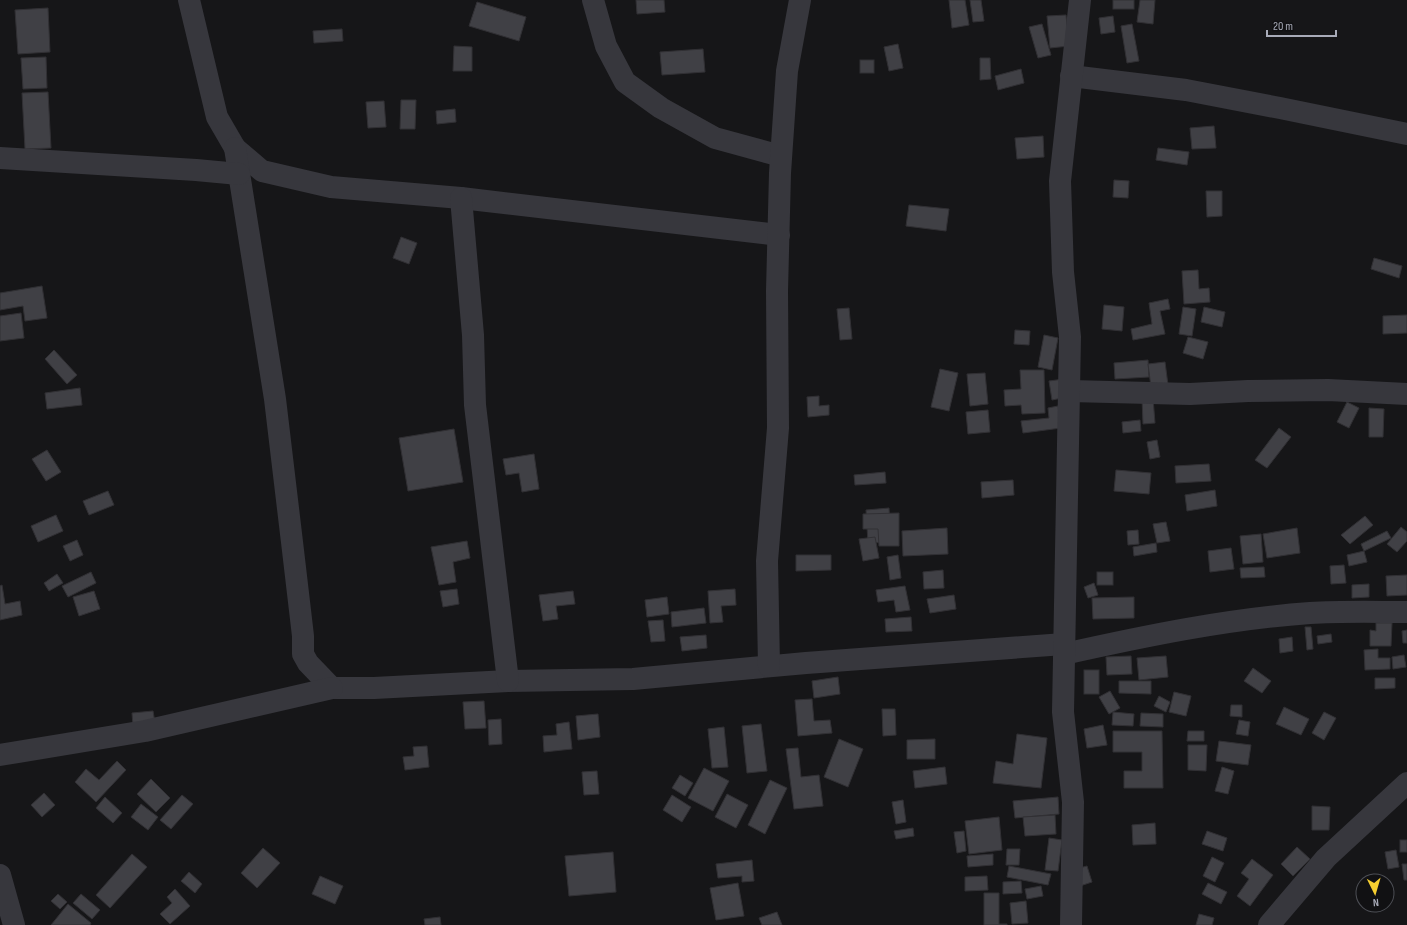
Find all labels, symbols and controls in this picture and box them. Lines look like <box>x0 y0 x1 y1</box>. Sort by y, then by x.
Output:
scale bar <box>1267 12 1336 38</box>
text: 20 m <box>1273 19 1293 34</box>
north arrow <box>1355 873 1395 913</box>
text: N <box>1372 896 1379 909</box>

